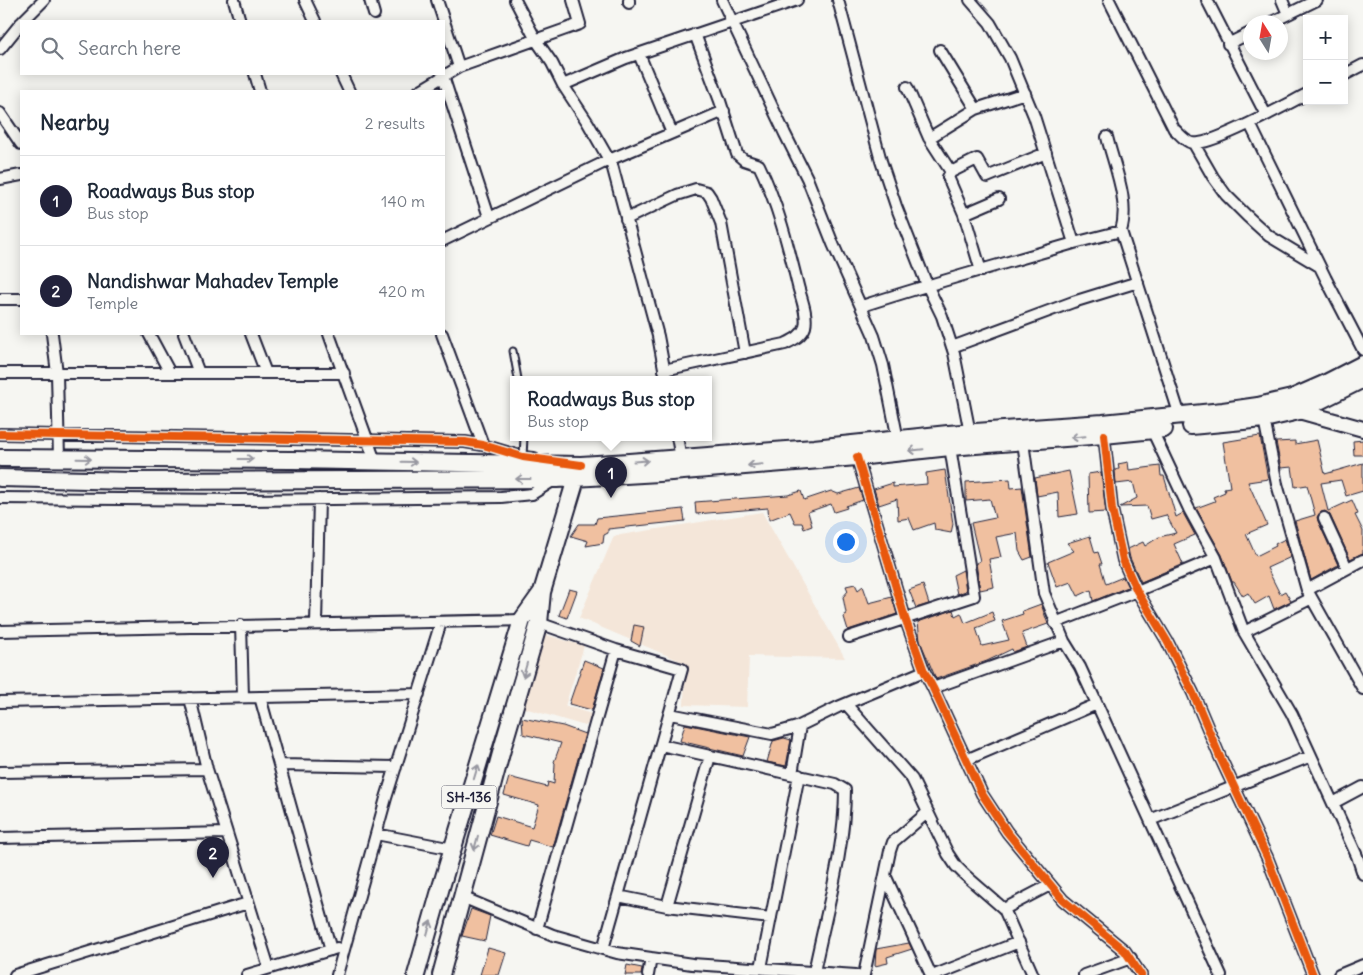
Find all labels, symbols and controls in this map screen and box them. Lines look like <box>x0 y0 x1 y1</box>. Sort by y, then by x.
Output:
north arrow <box>1243 15 1288 60</box>
map controls <box>1303 15 1348 105</box>
button: + <box>1303 15 1348 60</box>
search box <box>20 20 445 75</box>
icon: search <box>38 34 66 62</box>
text: Search here <box>78 36 181 60</box>
button: − <box>1303 60 1348 105</box>
text: Nearby <box>40 109 110 136</box>
text: 2 results <box>365 113 425 133</box>
text: Roadways Bus stop <box>87 179 254 203</box>
text: 1 <box>53 191 59 211</box>
text: 140 m <box>381 191 425 211</box>
text: Bus stop <box>87 203 149 223</box>
text: Nandishwar Mahadev Temple <box>87 269 339 293</box>
text: 2 <box>52 281 60 301</box>
text: 420 m <box>379 281 425 301</box>
text: Temple <box>87 293 138 313</box>
popup <box>510 376 712 441</box>
text: Roadways Bus stop <box>527 387 695 411</box>
text: Bus stop <box>527 411 589 431</box>
one-way arrow <box>1071 433 1087 442</box>
one-way arrow <box>909 445 925 455</box>
one-way arrow <box>75 454 91 464</box>
one-way arrow <box>238 454 254 464</box>
one-way arrow <box>400 457 416 467</box>
pin: 1 <box>595 457 627 498</box>
one-way arrow <box>633 457 649 466</box>
one-way arrow <box>747 461 763 470</box>
one-way arrow <box>515 474 531 484</box>
your location <box>833 529 859 555</box>
one-way arrow <box>520 662 530 678</box>
one-way arrow <box>472 765 482 781</box>
road number: SH-136 <box>442 786 496 809</box>
one-way arrow <box>471 835 481 851</box>
pin: 2 <box>197 837 229 878</box>
one-way arrow <box>425 920 435 936</box>

